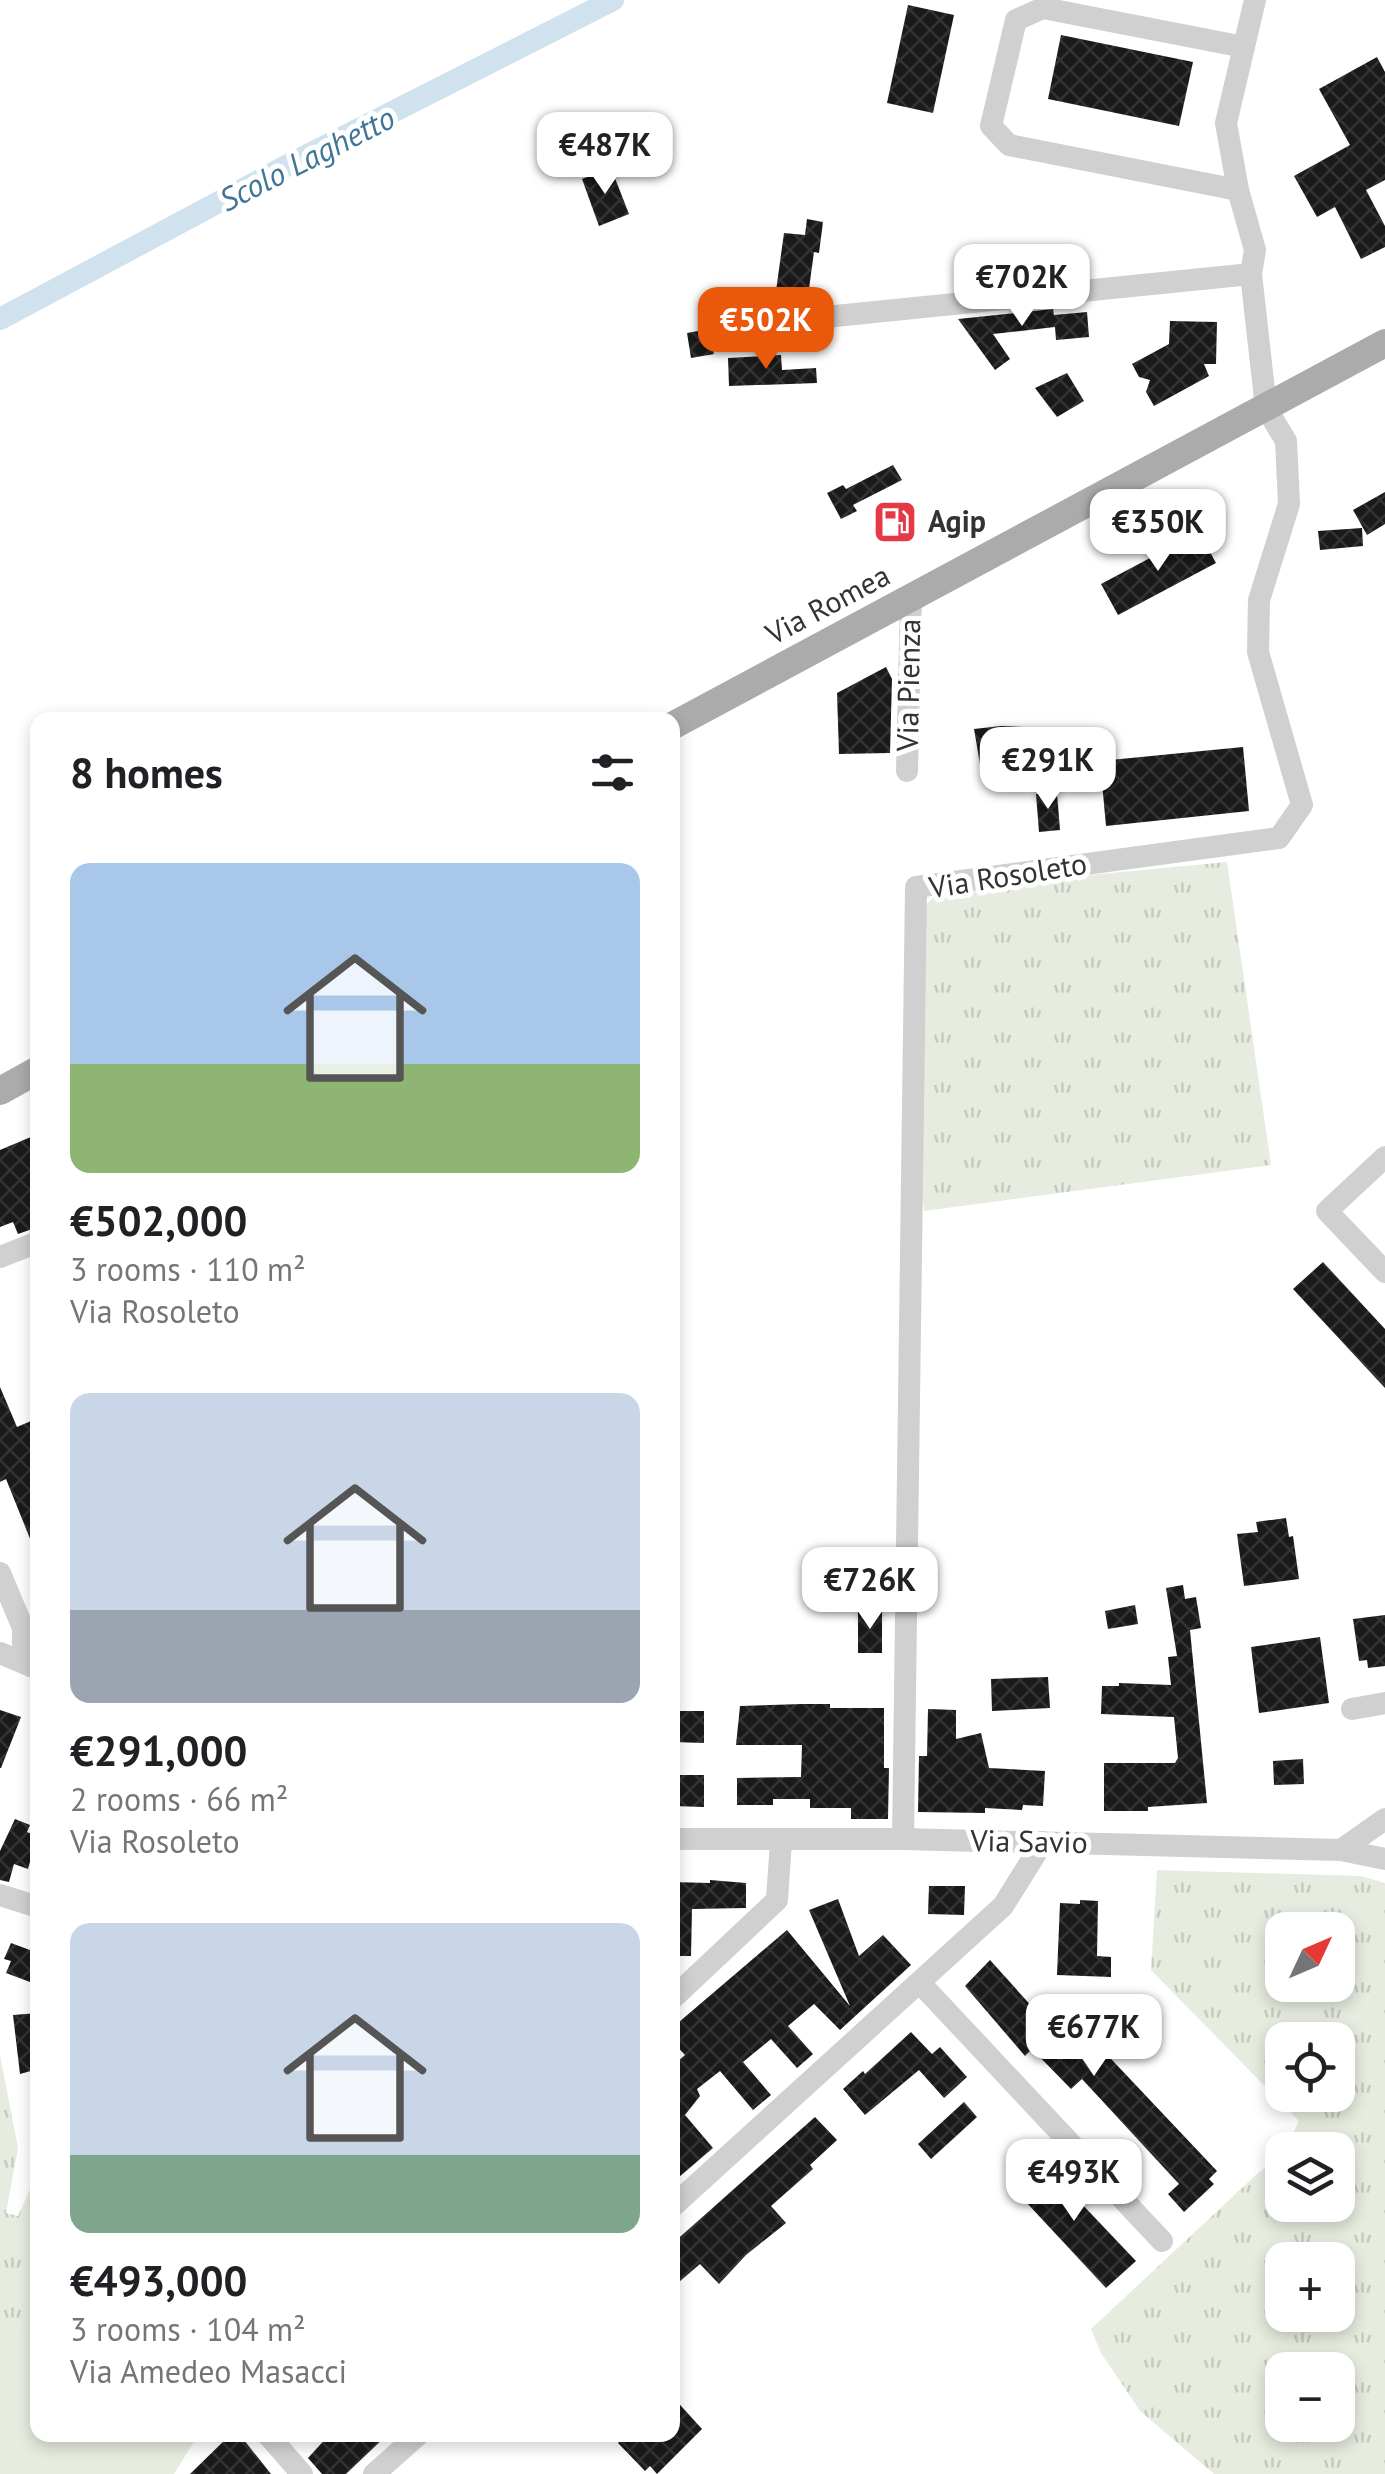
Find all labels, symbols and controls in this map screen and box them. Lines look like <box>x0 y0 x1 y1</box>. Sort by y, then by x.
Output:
water label: Scolo Laghetto <box>212 96 402 220</box>
pin: €487K <box>535 112 675 197</box>
text: €487K <box>559 123 651 165</box>
pin: €702K <box>952 244 1092 329</box>
text: €702K <box>976 255 1068 297</box>
pin: €502K <box>696 287 836 372</box>
text: €502K <box>720 298 812 340</box>
pin: €350K <box>1088 489 1228 574</box>
fuel station icon: Agip <box>872 499 918 545</box>
text: €350K <box>1112 500 1204 542</box>
place label: Agip <box>928 501 986 540</box>
street label: Via Romea <box>758 555 896 653</box>
street label: Via Pienza <box>887 618 928 753</box>
pin: €291K <box>978 727 1118 812</box>
text: €291K <box>1002 738 1094 780</box>
text: 8 homes <box>70 745 223 800</box>
icon: filters <box>585 745 640 800</box>
street label: Via Rosoleto <box>925 843 1089 906</box>
icon: home <box>265 928 445 1108</box>
text: €502,000 <box>70 1193 247 1248</box>
text: 3 rooms · 110 m² <box>70 1248 306 1290</box>
text: Via Rosoleto <box>70 1290 240 1332</box>
icon: home <box>265 1458 445 1638</box>
pin: €726K <box>800 1547 940 1632</box>
text: €726K <box>824 1558 916 1600</box>
text: €291,000 <box>70 1723 247 1778</box>
text: 2 rooms · 66 m² <box>70 1778 288 1820</box>
text: Via Rosoleto <box>70 1820 240 1862</box>
street label: Via Savio <box>969 1820 1088 1861</box>
north arrow <box>1265 1912 1355 2002</box>
map controls <box>1265 1912 1355 2442</box>
icon: home <box>265 1988 445 2168</box>
pin: €677K <box>1024 1994 1164 2079</box>
text: €677K <box>1048 2005 1140 2047</box>
button: locate <box>1265 2022 1355 2112</box>
button: layers <box>1265 2132 1355 2222</box>
pin: €493K <box>1004 2139 1144 2224</box>
text: €493K <box>1028 2150 1120 2192</box>
button: + <box>1265 2242 1355 2332</box>
text: €493,000 <box>70 2253 247 2308</box>
text: 3 rooms · 104 m² <box>70 2308 306 2350</box>
text: Via Amedeo Masacci <box>70 2350 347 2392</box>
button: − <box>1265 2352 1355 2442</box>

